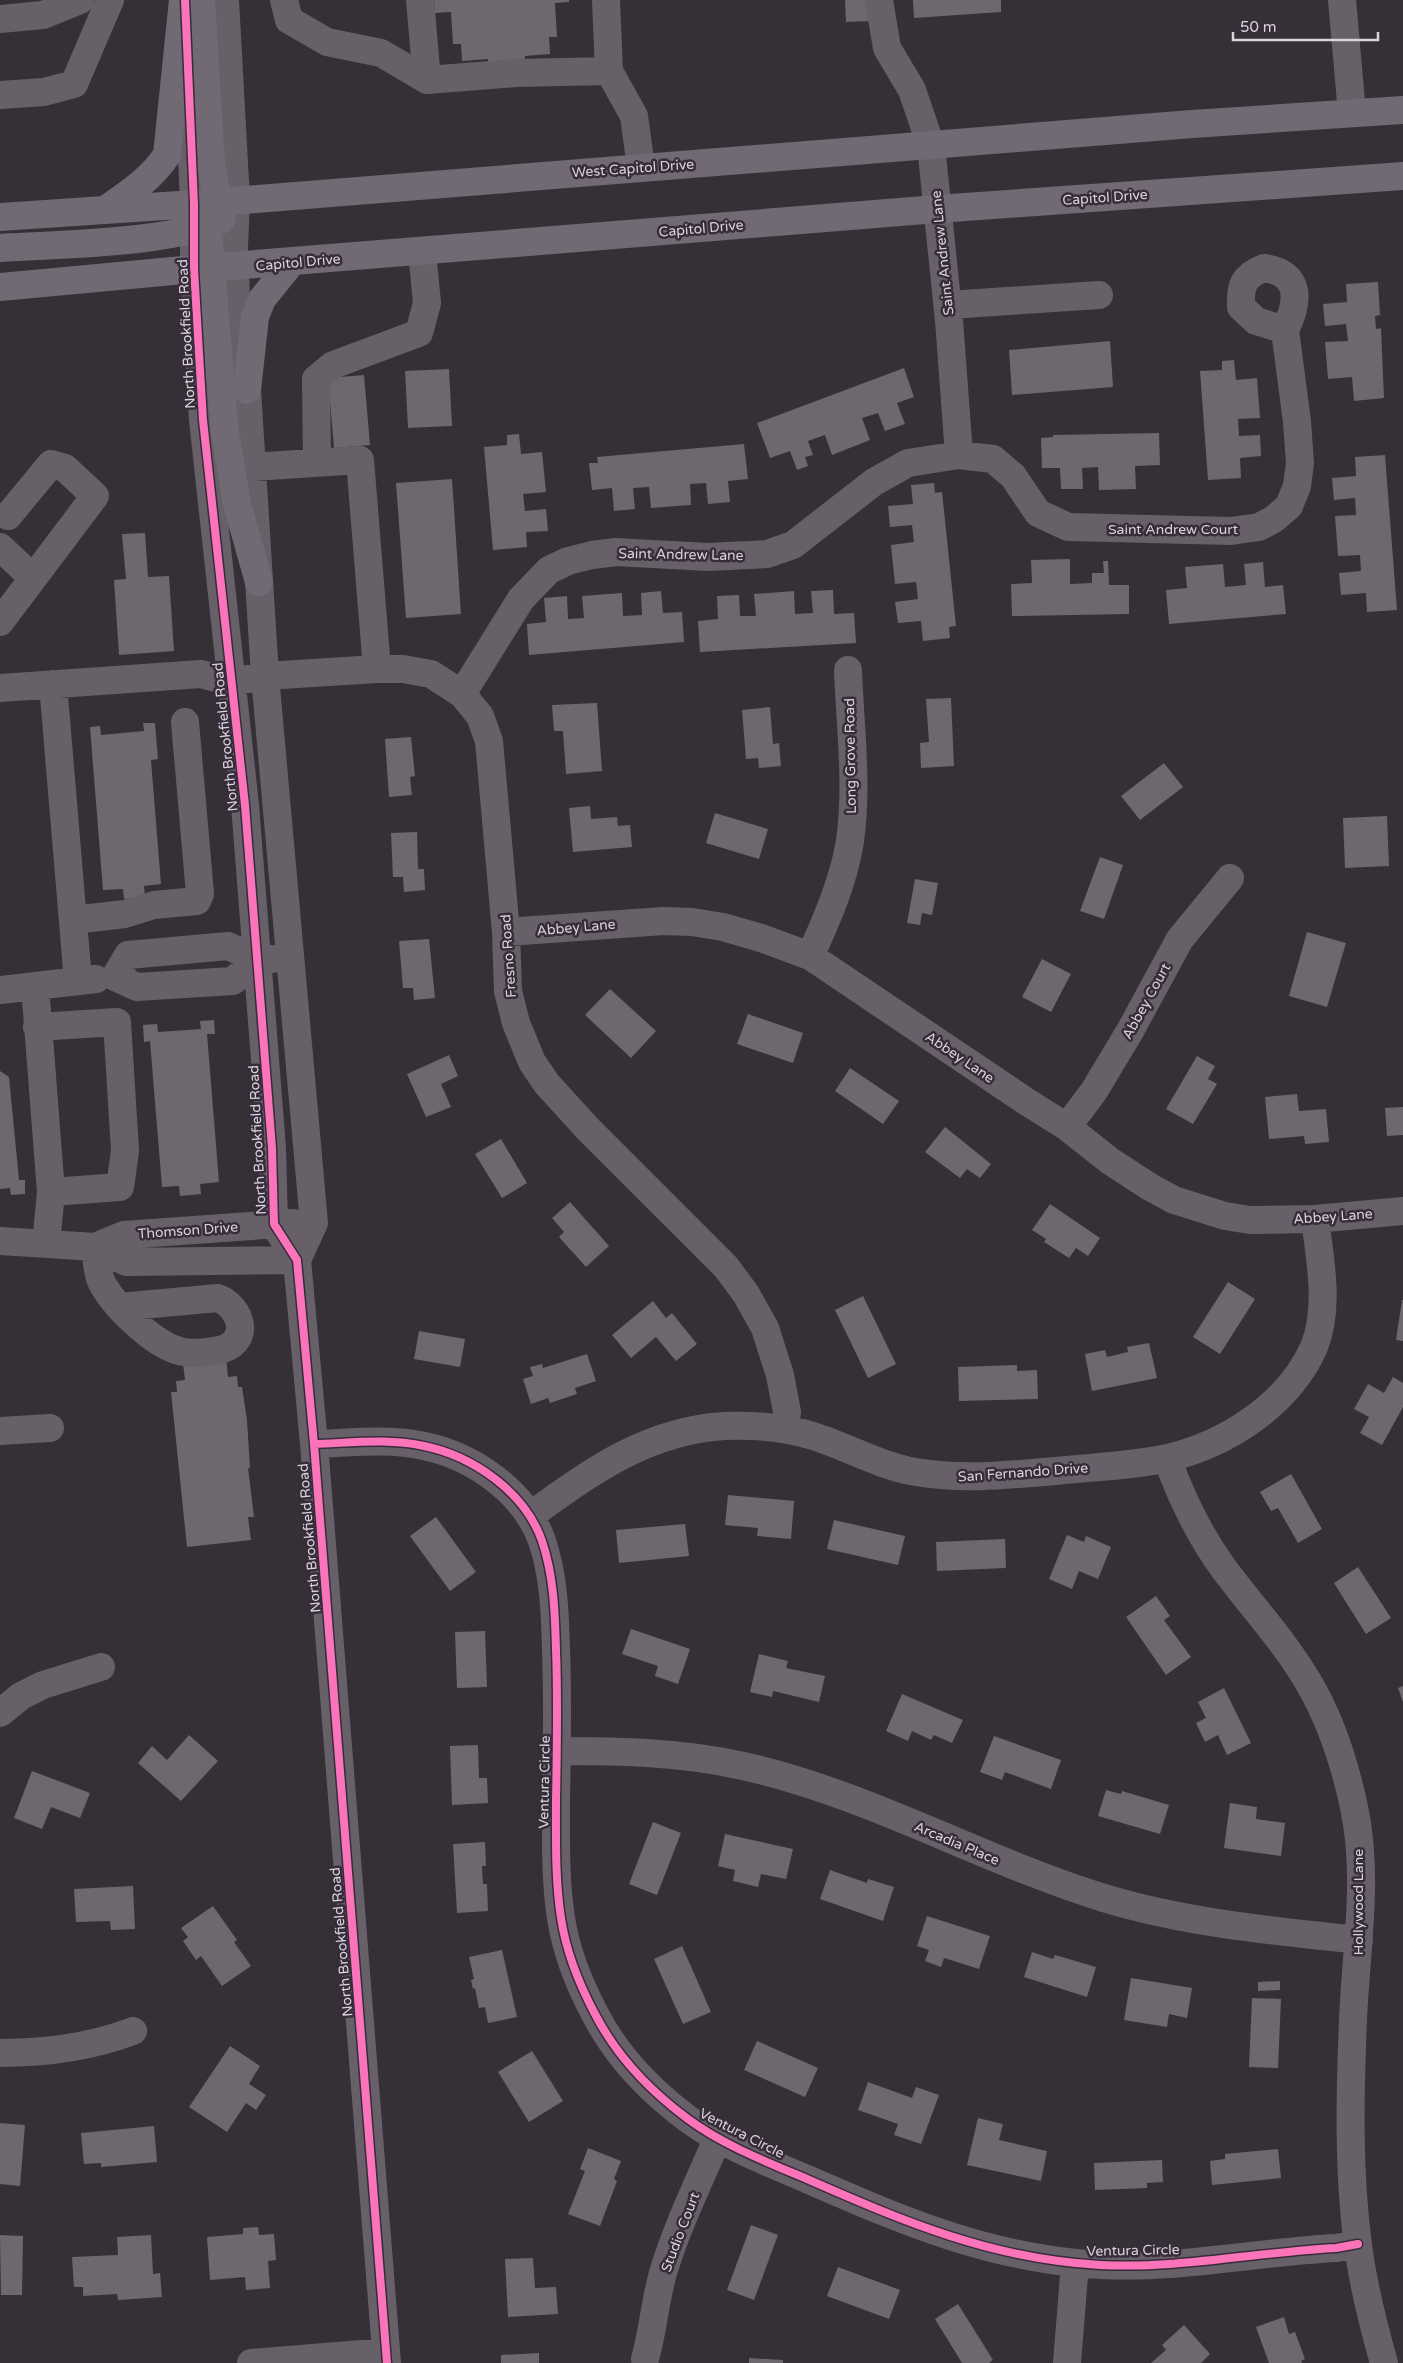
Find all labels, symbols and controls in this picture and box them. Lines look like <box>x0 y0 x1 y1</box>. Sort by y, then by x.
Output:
scale bar <box>1233 10 1378 42</box>
text: 50 m <box>1240 18 1277 36</box>
street label: West Capitol Drive <box>571 156 695 181</box>
street label: Capitol Drive <box>1062 186 1148 209</box>
street label: Saint Andrew Lane <box>927 190 957 316</box>
street label: Capitol Drive <box>658 216 744 241</box>
street label: Capitol Drive <box>255 250 341 275</box>
street label: North Brookfield Road <box>174 259 199 409</box>
street label: Saint Andrew Court <box>1108 521 1239 538</box>
street label: Saint Andrew Lane <box>618 545 744 564</box>
street label: North Brookfield Road <box>209 662 242 812</box>
street label: Long Grove Road <box>841 698 860 814</box>
street label: Fresno Road <box>497 914 520 998</box>
street label: Abbey Lane <box>536 916 616 939</box>
street label: Abbey Court <box>1119 960 1175 1042</box>
street label: Abbey Lane <box>922 1028 997 1087</box>
street label: North Brookfield Road <box>245 1065 270 1215</box>
street label: Abbey Lane <box>1293 1205 1373 1228</box>
street label: Thomson Drive <box>137 1219 239 1242</box>
street label: San Fernando Drive <box>957 1459 1089 1486</box>
street label: North Brookfield Road <box>295 1463 324 1613</box>
street label: Ventura Circle <box>535 1735 554 1829</box>
street label: Arcadia Place <box>912 1818 1002 1869</box>
street label: Hollywood Lane <box>1350 1849 1367 1955</box>
street label: North Brookfield Road <box>327 1867 356 2017</box>
street label: Ventura Circle <box>696 2105 787 2162</box>
street label: Studio Court <box>657 2189 704 2274</box>
street label: Ventura Circle <box>1086 2241 1180 2260</box>

